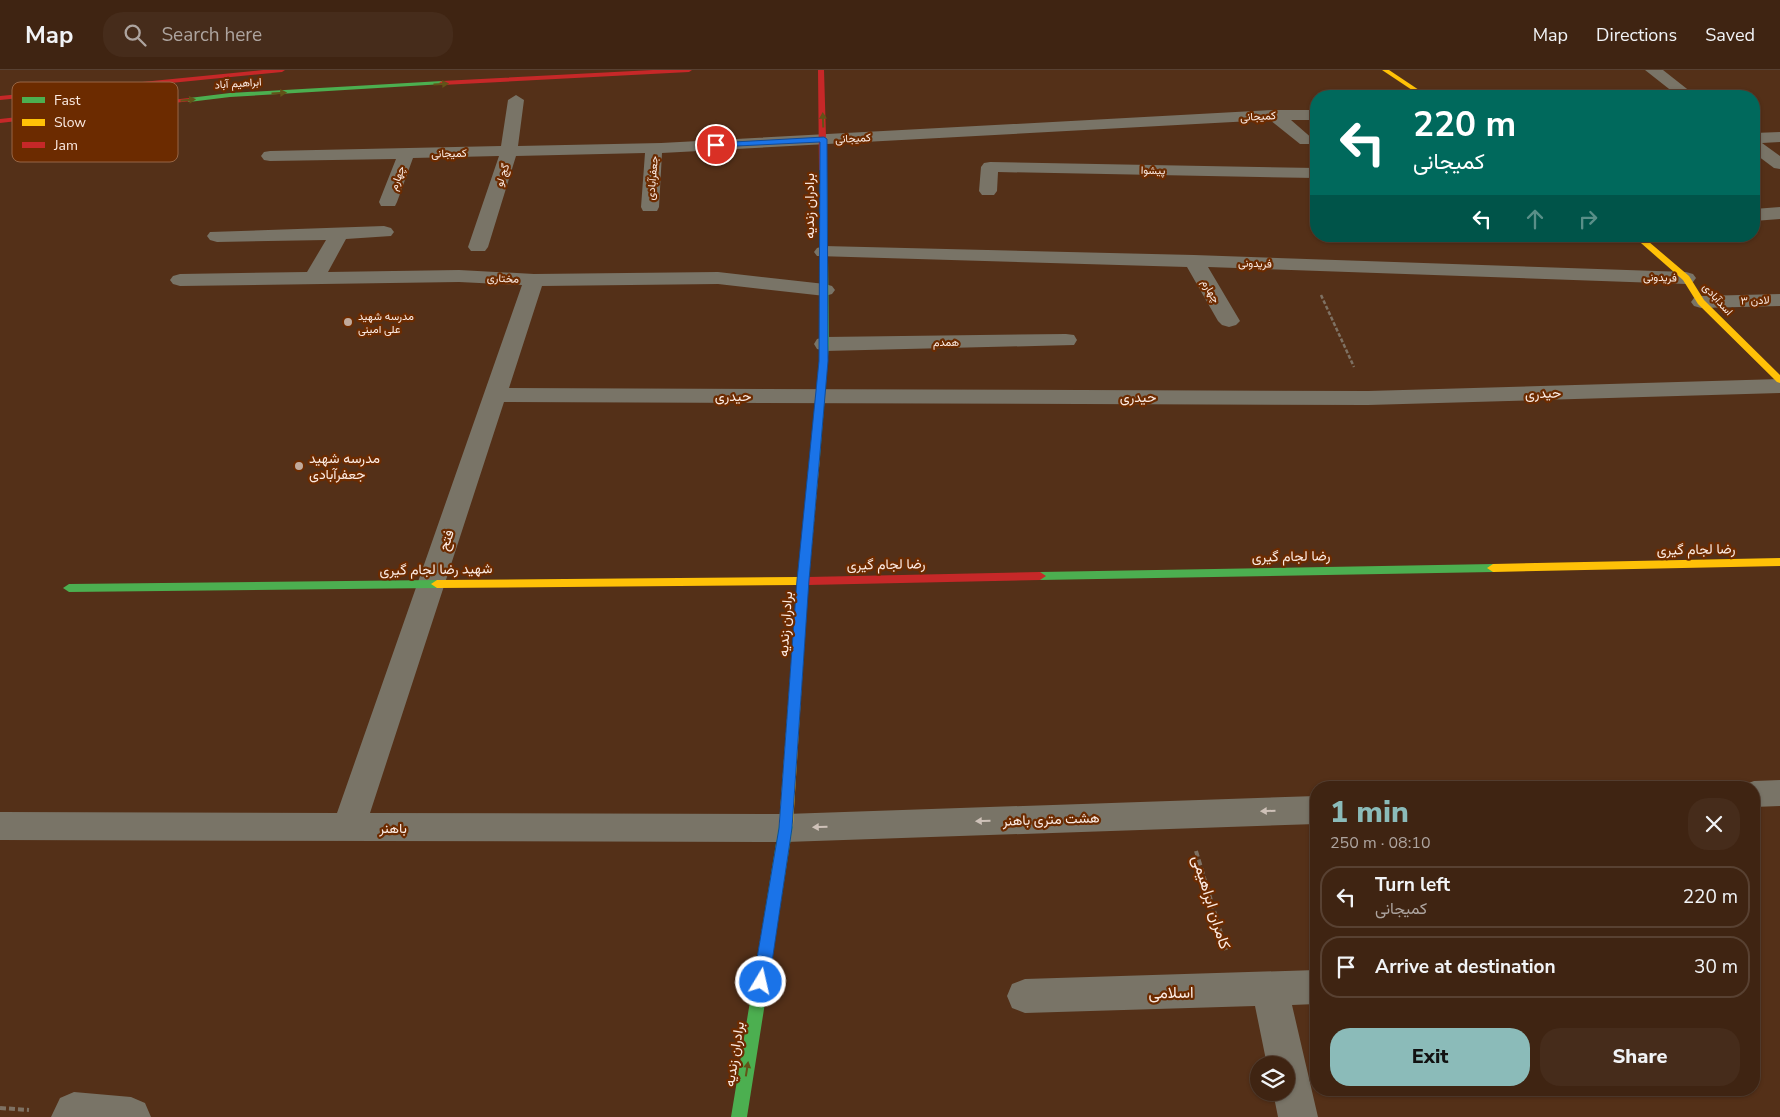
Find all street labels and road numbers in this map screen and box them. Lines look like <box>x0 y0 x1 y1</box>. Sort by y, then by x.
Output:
street label: ابراهیم آباد <box>214 74 262 93</box>
street label: کمیجانی <box>1240 108 1276 125</box>
street label: کمیجانی <box>835 130 871 147</box>
street label: کمیجانی <box>431 146 467 161</box>
street label: جعفرآبادی <box>643 155 662 201</box>
street label: گچ لو <box>492 162 513 189</box>
street label: پیشوا <box>1141 163 1166 178</box>
street label: چهارم <box>386 164 409 193</box>
street label: برادران زندیه <box>800 173 819 239</box>
street label: فریدونی <box>1238 255 1272 272</box>
street label: فریدونی <box>1643 269 1677 286</box>
street label: مختاری <box>487 270 519 287</box>
street label: چهارم <box>1198 277 1223 306</box>
street label: اسدآبادی <box>1699 280 1736 319</box>
street label: لادن ۳ <box>1740 292 1770 309</box>
street label: همدم <box>933 335 960 350</box>
street label: حیدری <box>1524 383 1562 404</box>
street label: حیدری <box>715 387 751 406</box>
street label: حیدری <box>1120 388 1156 407</box>
street label: فتح <box>434 527 460 554</box>
street label: رضا لجام گیری <box>1656 539 1736 560</box>
street label: رضا لجام گیری <box>1251 546 1331 567</box>
street label: رضا لجام گیری <box>846 554 926 575</box>
street label: شهید رضا لجام گیری <box>379 559 493 580</box>
street label: برادران زندیه <box>774 591 797 657</box>
street label: هشت متری باهنر <box>1001 808 1100 831</box>
street label: باهنر <box>378 819 407 838</box>
street label: کامران ابراهیمی <box>1186 852 1236 952</box>
street label: اسلامی <box>1148 982 1194 1004</box>
street label: برادران زندیه <box>720 1020 749 1088</box>

